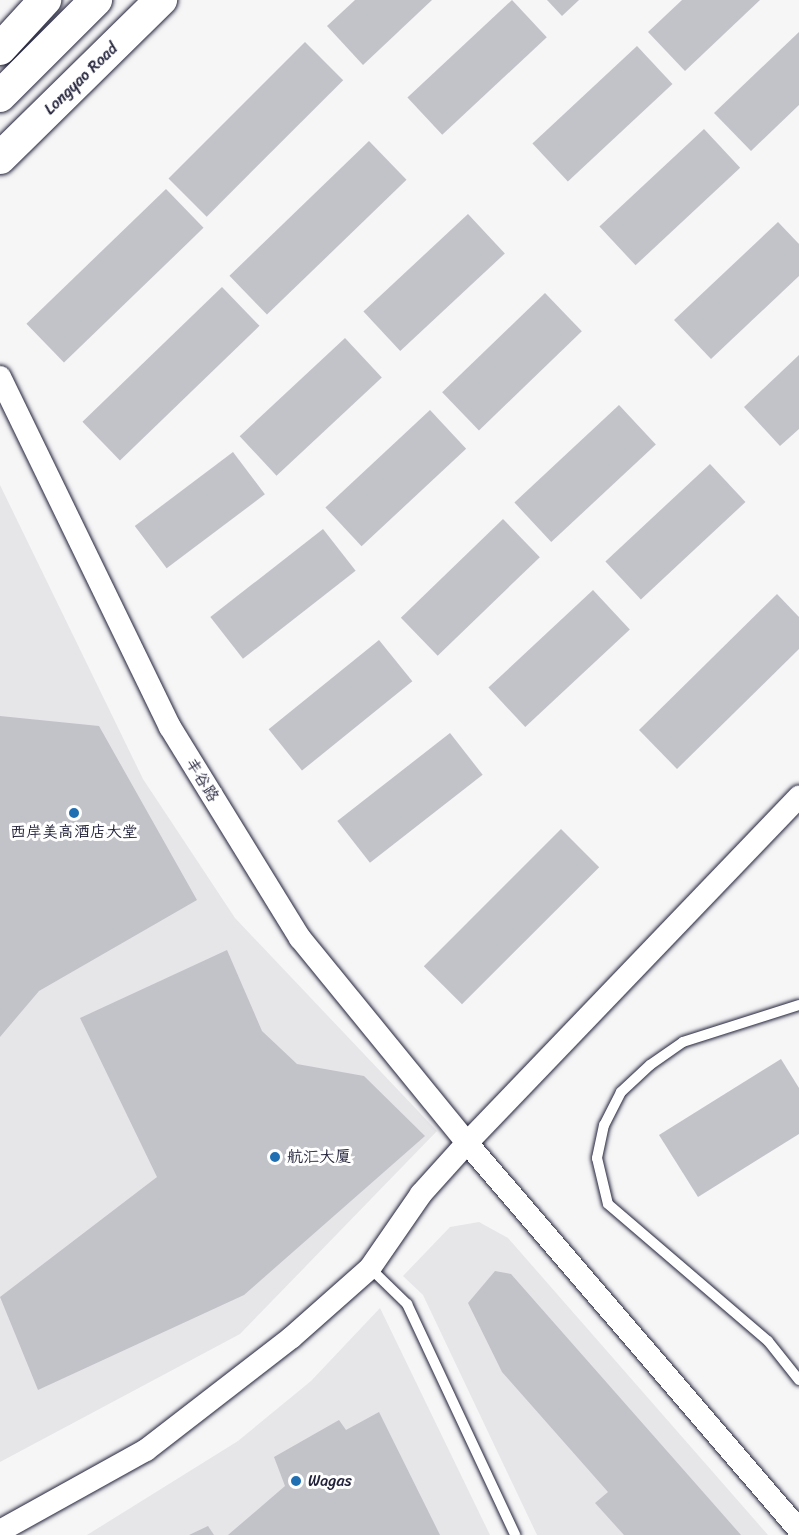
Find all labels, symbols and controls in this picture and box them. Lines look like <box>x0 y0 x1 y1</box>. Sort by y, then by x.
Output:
street label: Longyao Road <box>40 39 122 119</box>
street label: 丰谷路 <box>181 755 223 805</box>
marker: 西岸美高酒店大堂 <box>67 806 81 820</box>
place label: 西岸美高酒店大堂 <box>10 822 138 842</box>
place label: 航汇大厦 <box>287 1147 351 1167</box>
marker: 航汇大厦 <box>268 1150 282 1164</box>
place label: Wagas <box>308 1471 352 1491</box>
marker: Wagas <box>289 1474 303 1488</box>

